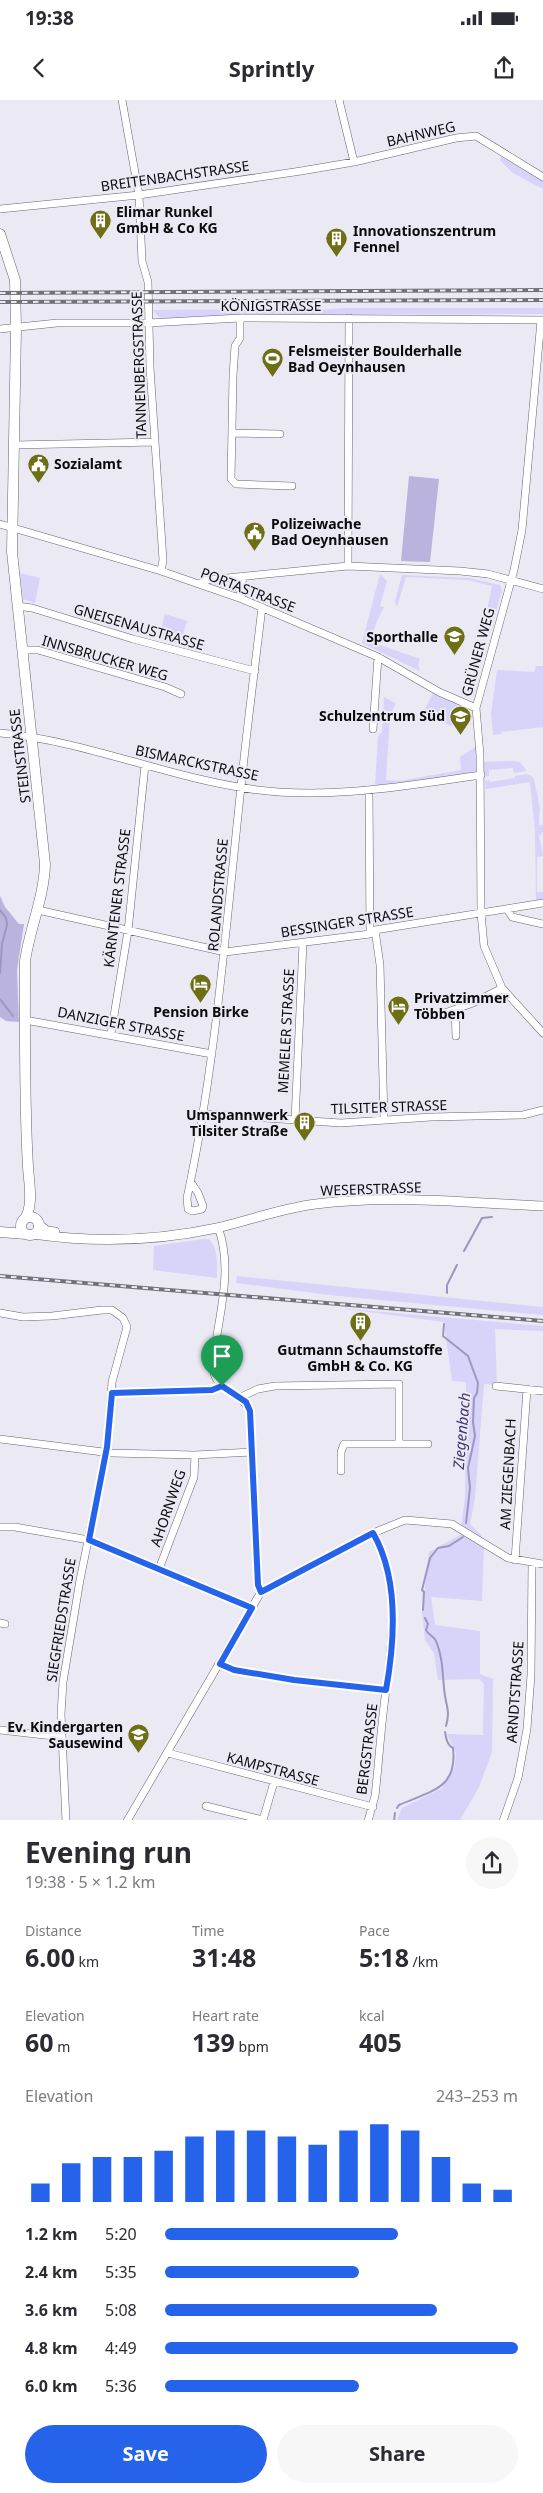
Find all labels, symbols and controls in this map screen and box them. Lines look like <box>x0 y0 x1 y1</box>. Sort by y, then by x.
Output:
text: 19:38 <box>25 5 74 31</box>
text: Sprintly <box>229 53 314 83</box>
icon: back <box>25 54 53 82</box>
icon: share <box>490 54 518 82</box>
street label: BAHNWEG <box>385 116 457 151</box>
street label: BREITENBACHSTRASSE <box>99 156 250 195</box>
place label: Elimar Runkel GmbH & Co KG <box>116 202 218 237</box>
building icon: Elimar Runkel GmbH & Co KG <box>88 208 112 239</box>
place label: Innovationszentrum Fennel <box>353 221 496 256</box>
building icon: Innovationszentrum Fennel <box>325 227 349 258</box>
street label: TANNENBERGSTRASSE <box>126 291 151 439</box>
street label: KÖNIGSTRASSE <box>220 296 322 315</box>
place label: Felsmeister Boulderhalle Bad Oeynhausen <box>288 341 462 376</box>
sports icon: Felsmeister Boulderhalle Bad Oeynhausen <box>260 347 284 378</box>
public building icon: Sozialamt <box>26 452 50 483</box>
place label: Sozialamt <box>54 454 122 473</box>
place label: Polizeiwache Bad Oeynhausen <box>271 514 389 549</box>
public building icon: Polizeiwache Bad Oeynhausen <box>243 520 267 551</box>
street label: PORTASTRASSE <box>198 563 298 616</box>
street label: GNEISENAUSTRASSE <box>72 599 207 654</box>
street label: GRÜNER WEG <box>457 606 498 698</box>
school or university icon: Sporthalle <box>442 625 466 656</box>
place label: Sporthalle <box>366 627 438 646</box>
street label: INNSBRUCKER WEG <box>40 630 170 685</box>
school or university icon: Schulzentrum Süd <box>449 704 473 735</box>
place label: Schulzentrum Süd <box>319 706 445 725</box>
street label: STEINSTRASSE <box>4 708 35 804</box>
street label: BISMARCKSTRASSE <box>134 740 261 785</box>
street label: KÄRNTENER STRASSE <box>99 828 134 968</box>
street label: ROLANDSTRASSE <box>203 838 232 952</box>
street label: BESSINGER STRASSE <box>279 902 415 941</box>
street label: MEMELER STRASSE <box>273 968 298 1094</box>
hotel icon: Pension Birke <box>189 972 213 1003</box>
place label: Privatzimmer Többen <box>414 988 509 1023</box>
hotel icon: Privatzimmer Többen <box>386 994 410 1025</box>
street label: DANZIGER STRASSE <box>56 1002 186 1045</box>
place label: Pension Birke <box>153 1002 249 1021</box>
street label: TILSITER STRASSE <box>330 1095 448 1118</box>
place label: Umspannwerk Tilsiter Straße <box>186 1105 288 1140</box>
building icon: Umspannwerk Tilsiter Straße <box>292 1111 316 1142</box>
street label: WESERSTRASSE <box>320 1177 422 1200</box>
building icon: Gutmann Schaumstoffe GmbH & Co. KG <box>348 1310 372 1341</box>
pin <box>201 1335 243 1386</box>
place label: Gutmann Schaumstoffe GmbH & Co. KG <box>277 1340 443 1375</box>
icon: arrive <box>208 1342 236 1370</box>
water label: Ziegenbach <box>448 1392 474 1471</box>
street label: AM ZIEGENBACH <box>495 1418 520 1530</box>
street label: AHORNWEG <box>145 1467 190 1549</box>
street label: SIEGFRIEDSTRASSE <box>41 1556 80 1683</box>
street label: ARNDTSTRASSE <box>501 1640 528 1744</box>
street label: BERGSTRASSE <box>351 1702 382 1796</box>
place label: Ev. Kindergarten Sausewind <box>7 1717 123 1752</box>
school or university icon: Ev. Kindergarten Sausewind <box>127 1723 151 1754</box>
street label: KAMPSTRASSE <box>225 1747 321 1790</box>
text: Evening run <box>25 1833 192 1871</box>
button: share <box>466 1837 518 1889</box>
text: 19:38 · 5 × 1.2 km <box>25 1871 155 1893</box>
text: Distance <box>25 1921 82 1940</box>
text: Time <box>192 1921 224 1940</box>
text: Pace <box>359 1921 390 1940</box>
text: 6.00 <box>25 1940 75 1974</box>
text: 31:48 <box>192 1940 256 1974</box>
text: 5:18 <box>359 1940 409 1974</box>
text: km <box>75 1952 99 1971</box>
text: /km <box>409 1952 438 1971</box>
text: Elevation <box>25 2006 85 2025</box>
text: Heart rate <box>192 2006 259 2025</box>
text: kcal <box>359 2006 385 2025</box>
text: 60 <box>25 2025 54 2059</box>
text: 139 <box>192 2025 235 2059</box>
text: 405 <box>359 2025 402 2059</box>
text: m <box>54 2037 70 2056</box>
text: bpm <box>235 2037 269 2056</box>
text: Elevation <box>25 2085 93 2107</box>
text: 243–253 m <box>436 2085 518 2107</box>
text: 1.2 km <box>25 2223 77 2245</box>
text: 5:20 <box>105 2223 137 2245</box>
text: 2.4 km <box>25 2261 77 2283</box>
text: 5:35 <box>105 2261 137 2283</box>
text: 3.6 km <box>25 2299 77 2321</box>
text: 5:08 <box>105 2299 137 2321</box>
text: 4.8 km <box>25 2337 77 2359</box>
text: 4:49 <box>105 2337 137 2359</box>
text: 6.0 km <box>25 2375 77 2397</box>
text: 5:36 <box>105 2375 137 2397</box>
button: Save <box>25 2425 267 2483</box>
button: Share <box>277 2425 518 2483</box>

